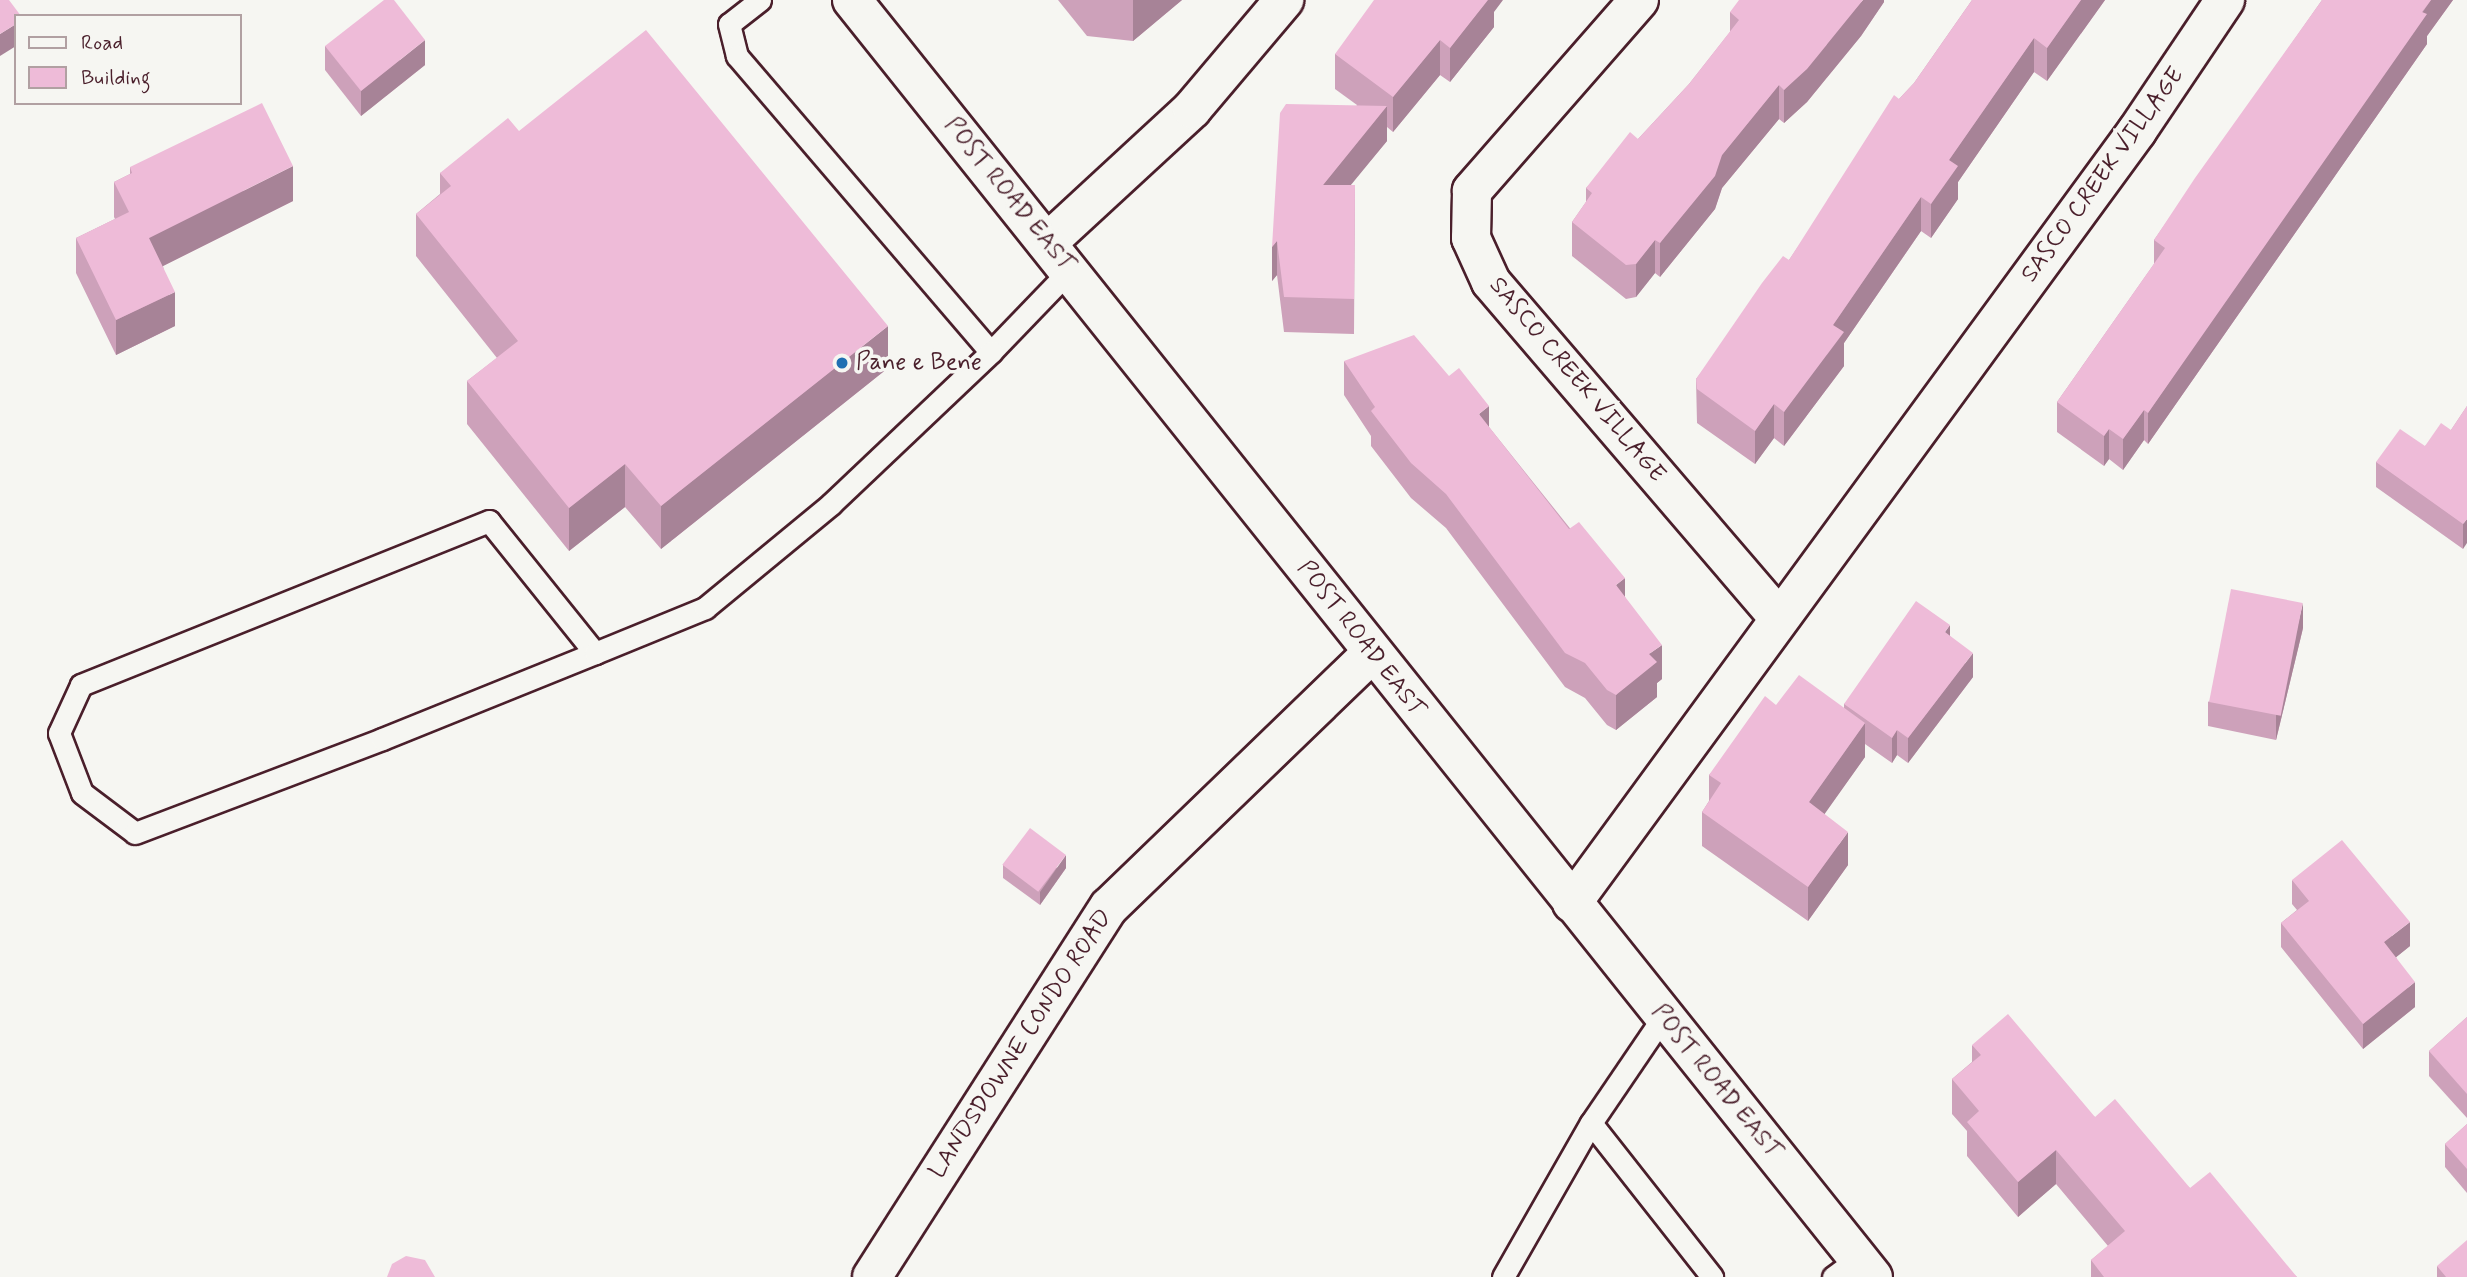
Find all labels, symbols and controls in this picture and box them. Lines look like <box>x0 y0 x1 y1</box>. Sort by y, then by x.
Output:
legend <box>14 14 242 105</box>
text: Road <box>81 29 123 57</box>
street label: SASCO CREEK VILLAGE <box>2015 61 2191 289</box>
text: Building <box>81 64 151 92</box>
street label: POST ROAD EAST <box>938 112 1080 278</box>
street label: SASCO CREEK VILLAGE <box>1482 271 1672 489</box>
place label: Pane e Bene <box>856 349 982 377</box>
marker: Pane e Bene <box>834 355 850 371</box>
street label: POST ROAD EAST <box>1291 555 1431 723</box>
street label: LANDSDOWNE CONDO ROAD <box>922 902 1120 1186</box>
street label: POST ROAD EAST <box>1645 999 1787 1165</box>

